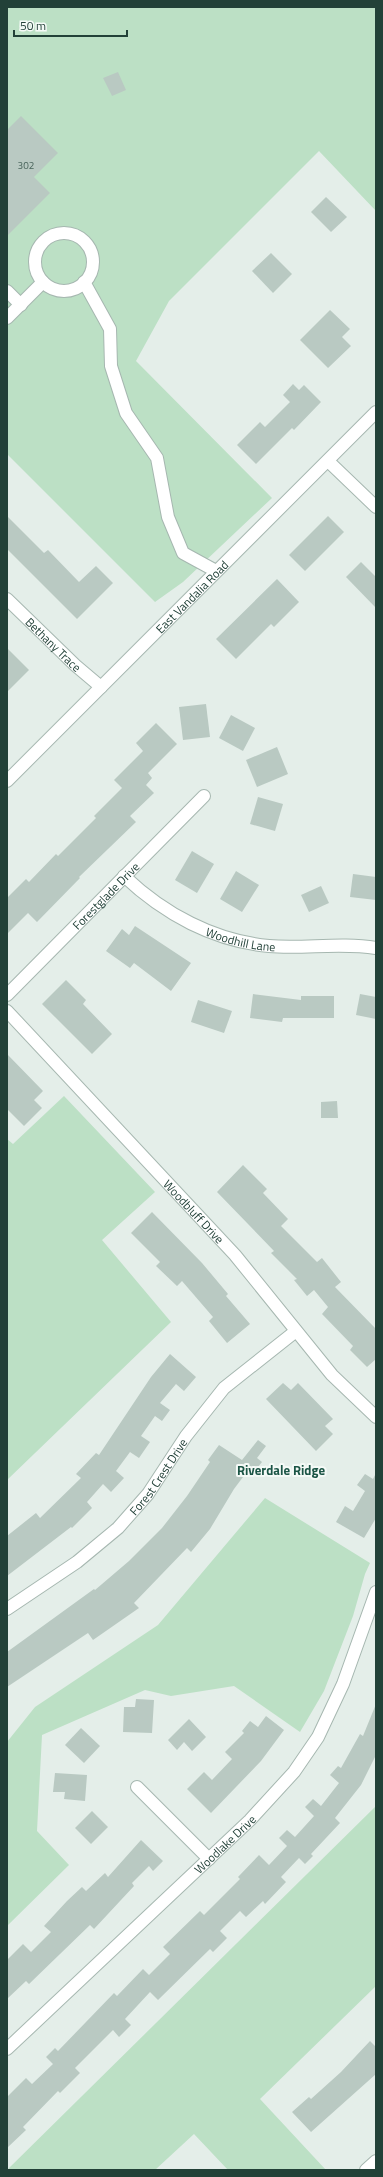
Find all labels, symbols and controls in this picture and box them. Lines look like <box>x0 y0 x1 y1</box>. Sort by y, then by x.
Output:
scale bar <box>14 12 127 38</box>
text: 50 m <box>20 16 46 35</box>
house number: 302 <box>18 158 34 173</box>
street label: East Vandalia Road <box>151 556 232 637</box>
street label: Bethany Trace <box>21 613 86 676</box>
street label: Forestglade Drive <box>68 857 143 934</box>
street label: Woodhill Lane <box>203 922 276 956</box>
street label: Woodbluff Drive <box>159 1175 229 1248</box>
street label: Forest Crest Drive <box>124 1434 192 1519</box>
district label: Riverdale Ridge <box>237 1460 325 1480</box>
street label: Woodlake Drive <box>189 1810 260 1878</box>

